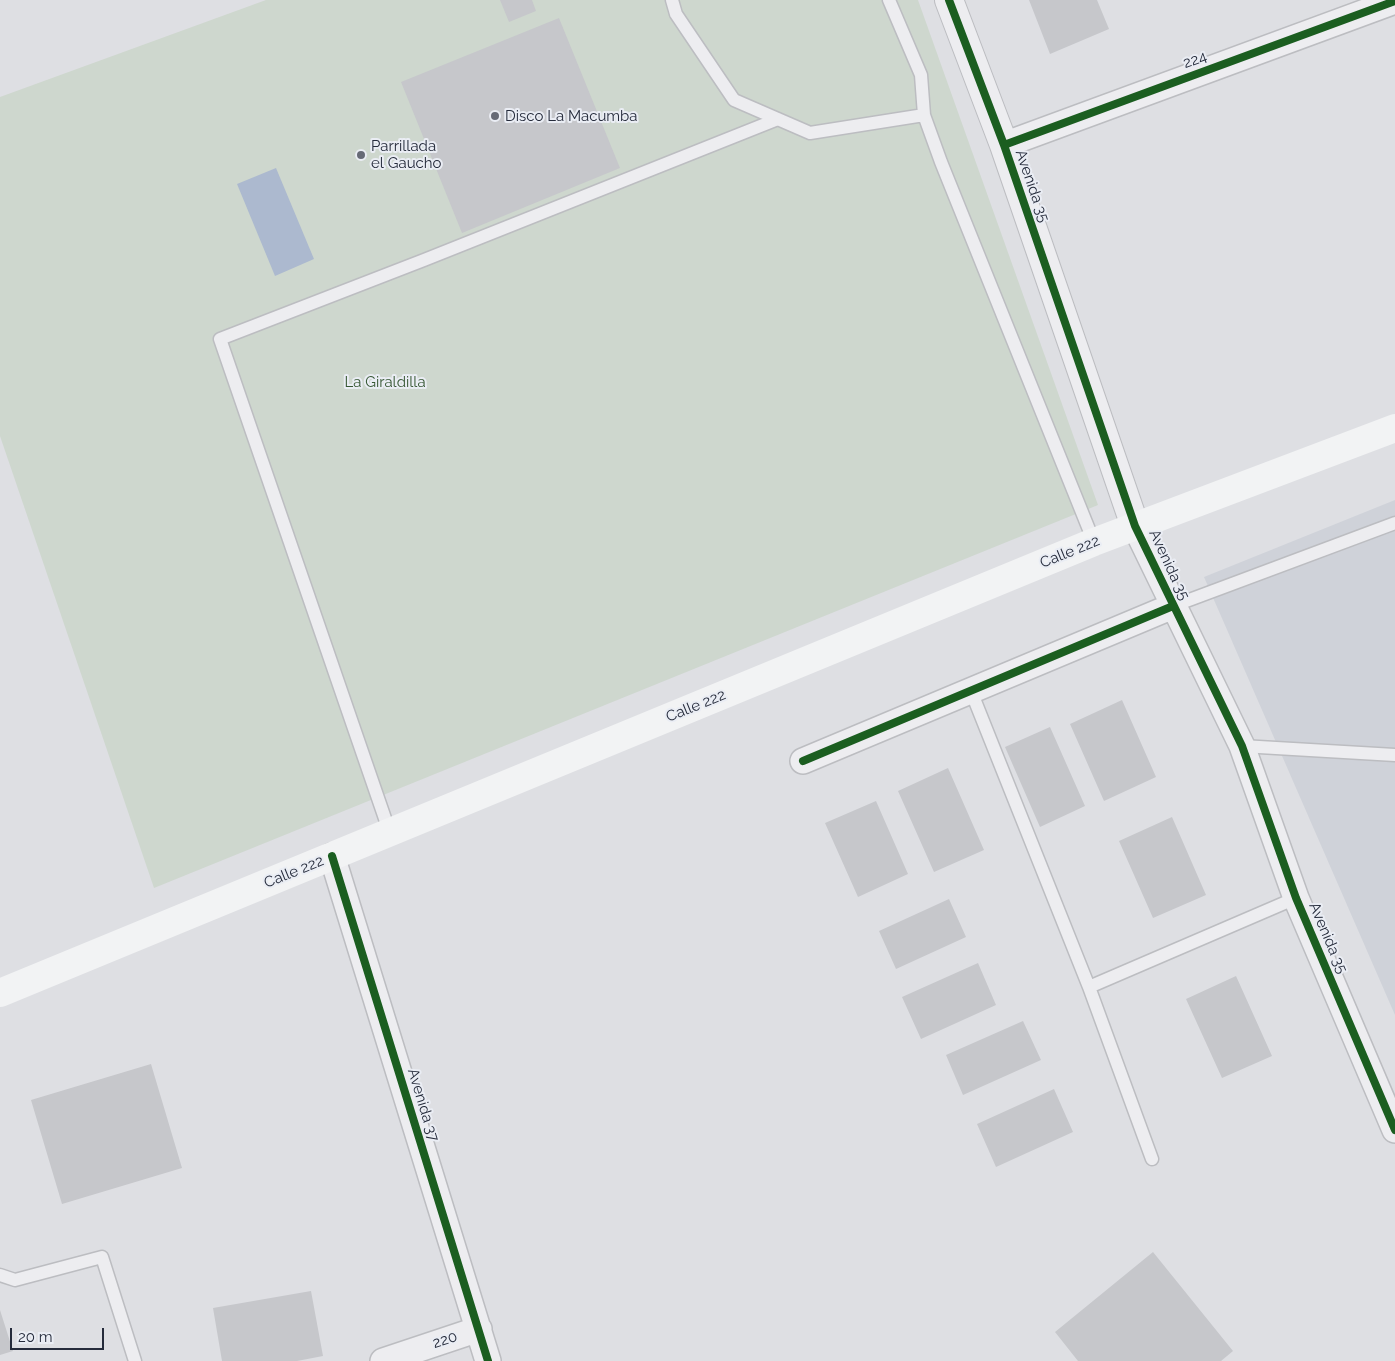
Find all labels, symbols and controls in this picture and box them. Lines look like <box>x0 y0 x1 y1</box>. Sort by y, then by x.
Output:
street label: 224 <box>1181 47 1209 73</box>
place label: Disco La Macumba <box>505 107 638 125</box>
marker: Disco La Macumba <box>489 110 501 122</box>
place label: Parrillada el Gaucho <box>371 137 441 172</box>
street label: Avenida 35 <box>1011 147 1053 225</box>
marker: Parrillada el Gaucho <box>355 149 367 161</box>
park label: La Giraldilla <box>344 373 426 391</box>
street label: Avenida 35 <box>1145 527 1193 603</box>
street label: Calle 222 <box>1038 532 1102 572</box>
street label: Calle 222 <box>664 686 728 726</box>
street label: Calle 222 <box>262 852 326 892</box>
street label: Avenida 35 <box>1305 900 1351 976</box>
street label: Avenida 37 <box>403 1066 443 1144</box>
scale bar <box>12 1318 106 1350</box>
text: 20 m <box>18 1328 53 1346</box>
street label: 220 <box>430 1328 460 1352</box>

